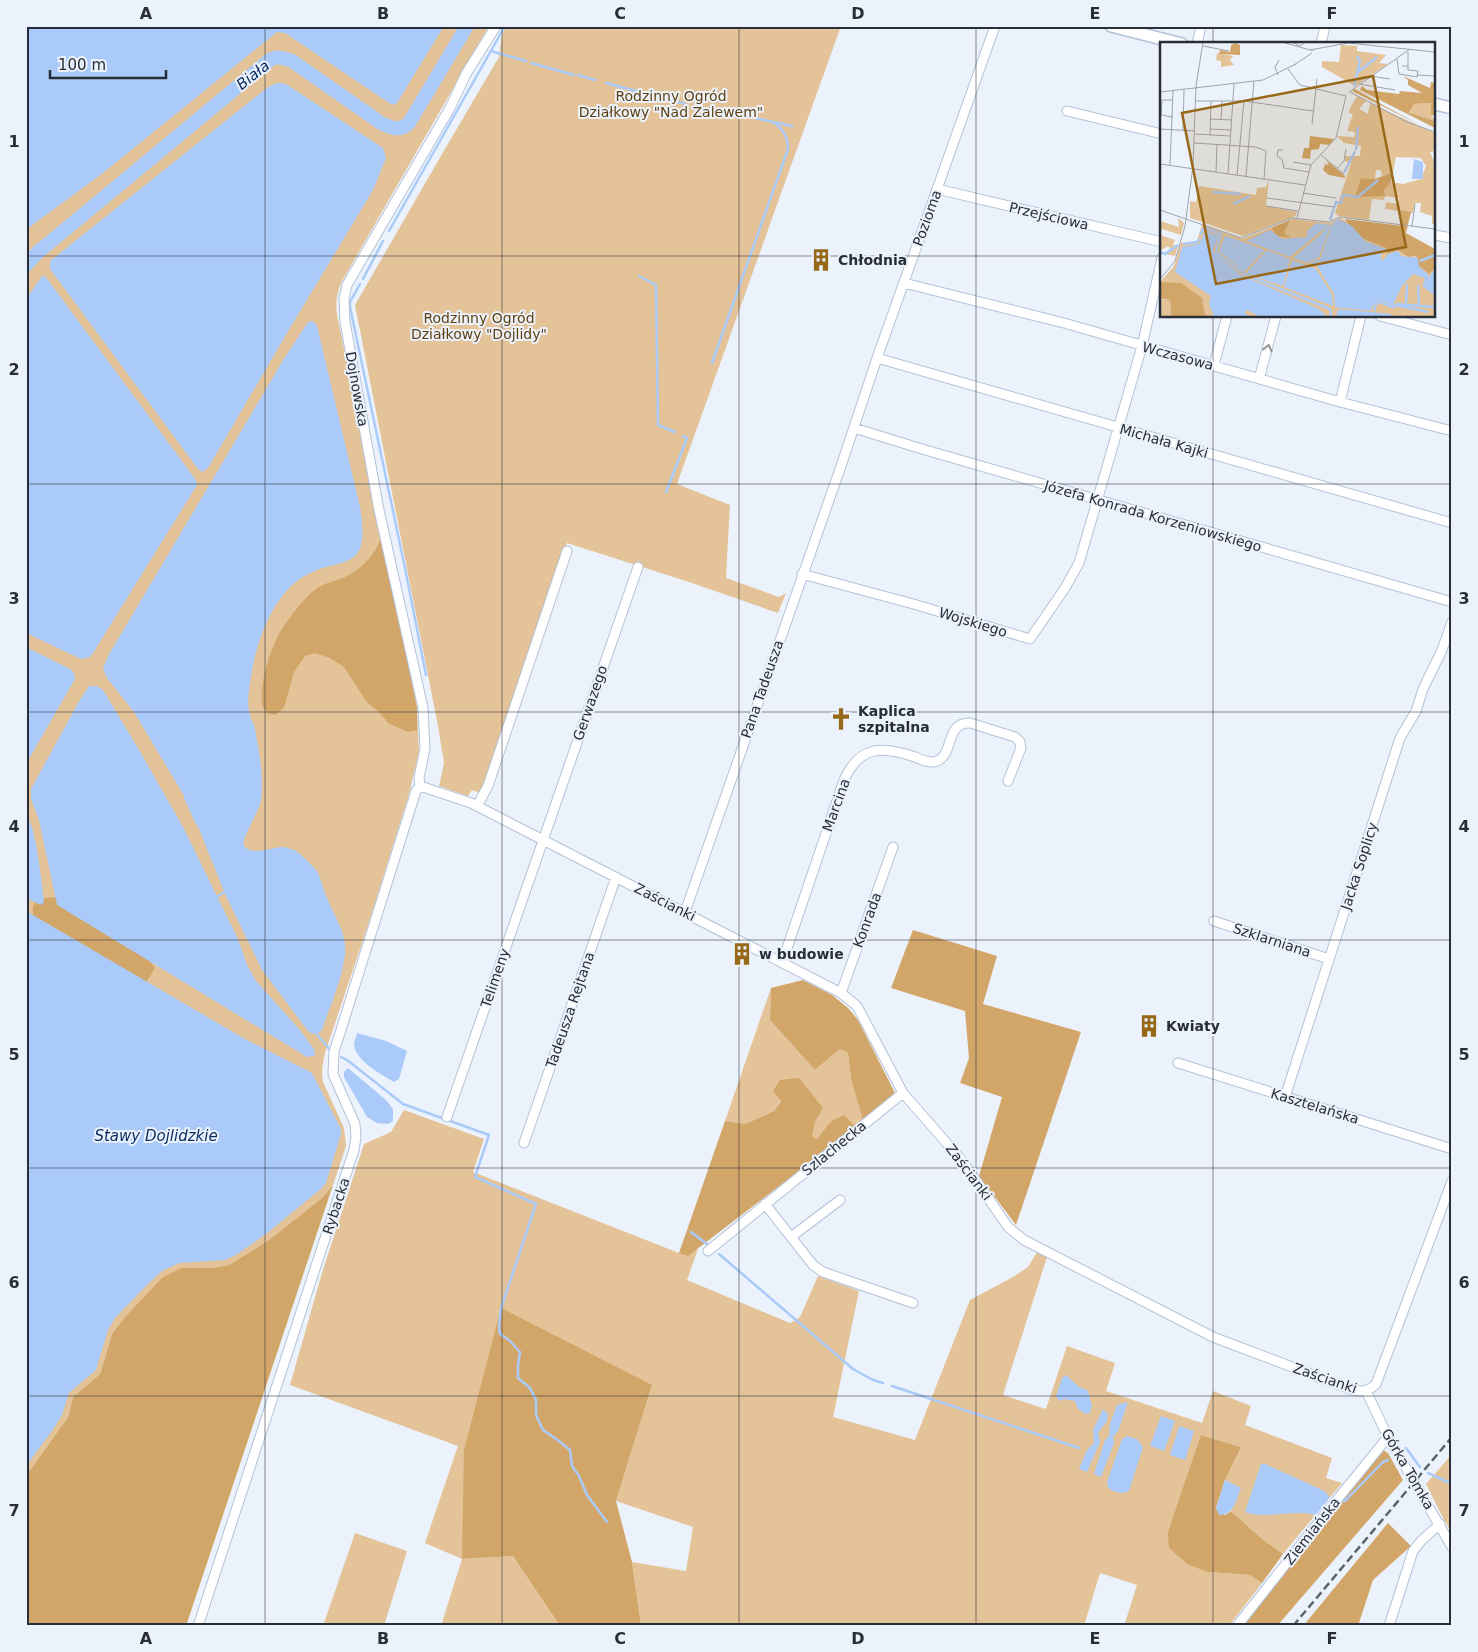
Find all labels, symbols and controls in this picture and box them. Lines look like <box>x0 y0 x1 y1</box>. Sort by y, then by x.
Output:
text: A <box>140 4 153 23</box>
text: B <box>377 4 389 23</box>
text: C <box>614 4 626 23</box>
text: D <box>851 4 865 23</box>
text: E <box>1090 4 1100 23</box>
text: F <box>1327 4 1337 23</box>
inset map <box>1160 42 1436 318</box>
scale bar <box>50 48 166 80</box>
text: 100 m <box>58 56 106 74</box>
water label: Biała <box>233 56 273 94</box>
park label: Rodzinny Ogród Działkowy "Nad Zalewem" <box>579 88 763 120</box>
text: 1 <box>8 132 20 151</box>
text: 1 <box>1458 132 1470 151</box>
street label: Pozioma <box>909 188 945 248</box>
street label: Przejściowa <box>1008 199 1090 233</box>
building icon: Chłodnia <box>808 247 834 273</box>
place label: Chłodnia <box>838 252 907 268</box>
park label: Rodzinny Ogród Działkowy "Dojlidy" <box>411 310 547 342</box>
street label: Wczasowa <box>1140 339 1216 373</box>
one-way arrow <box>1262 344 1272 352</box>
street label: Dojnowska <box>343 350 371 428</box>
text: 2 <box>8 360 20 379</box>
text: 2 <box>1458 360 1470 379</box>
street label: Michała Kajki <box>1118 421 1210 461</box>
street label: Józefa Konrada Korzeniowskiego <box>1041 477 1264 555</box>
text: 3 <box>8 589 20 608</box>
text: 3 <box>1458 589 1470 608</box>
street label: Wojskiego <box>937 604 1009 640</box>
street label: Pana Tadeusza <box>738 638 786 740</box>
street label: Gerwazego <box>570 663 610 743</box>
place label: Kaplica szpitalna <box>858 703 930 735</box>
church icon: Kaplica szpitalna <box>828 706 854 732</box>
street label: Marcina <box>819 776 853 834</box>
text: 4 <box>8 817 20 836</box>
text: 4 <box>1458 817 1470 836</box>
street label: Jacka Soplicy <box>1337 820 1381 913</box>
street label: Zaścianki <box>632 880 698 924</box>
street label: Konrada <box>850 890 884 950</box>
street label: Szklarniana <box>1231 920 1313 960</box>
building icon: w budowie <box>729 941 755 967</box>
street label: Telimeny <box>477 946 513 1011</box>
place label: w budowie <box>759 946 844 962</box>
street label: Tadeusza Rejtana <box>542 950 597 1071</box>
building icon: Kwiaty <box>1136 1013 1162 1039</box>
place label: Kwiaty <box>1166 1018 1220 1034</box>
text: 5 <box>8 1045 20 1064</box>
text: 5 <box>1458 1045 1470 1064</box>
street label: Kasztelańska <box>1269 1085 1361 1127</box>
street label: Szlachecka <box>799 1117 869 1179</box>
water label: Stawy Dojlidzkie <box>94 1127 218 1145</box>
street label: Zaścianki <box>943 1141 995 1203</box>
street label: Rybacka <box>319 1176 353 1236</box>
text: 6 <box>8 1273 20 1292</box>
text: 6 <box>1458 1273 1470 1292</box>
street label: Zaścianki <box>1291 1360 1359 1396</box>
street label: Górka Tomka <box>1378 1426 1438 1512</box>
street label: Ziemiańska <box>1281 1494 1343 1568</box>
text: 7 <box>8 1501 20 1520</box>
text: 7 <box>1458 1501 1470 1520</box>
text: A <box>140 1629 153 1648</box>
text: B <box>377 1629 389 1648</box>
text: C <box>614 1629 626 1648</box>
text: D <box>851 1629 865 1648</box>
text: E <box>1090 1629 1100 1648</box>
text: F <box>1327 1629 1337 1648</box>

